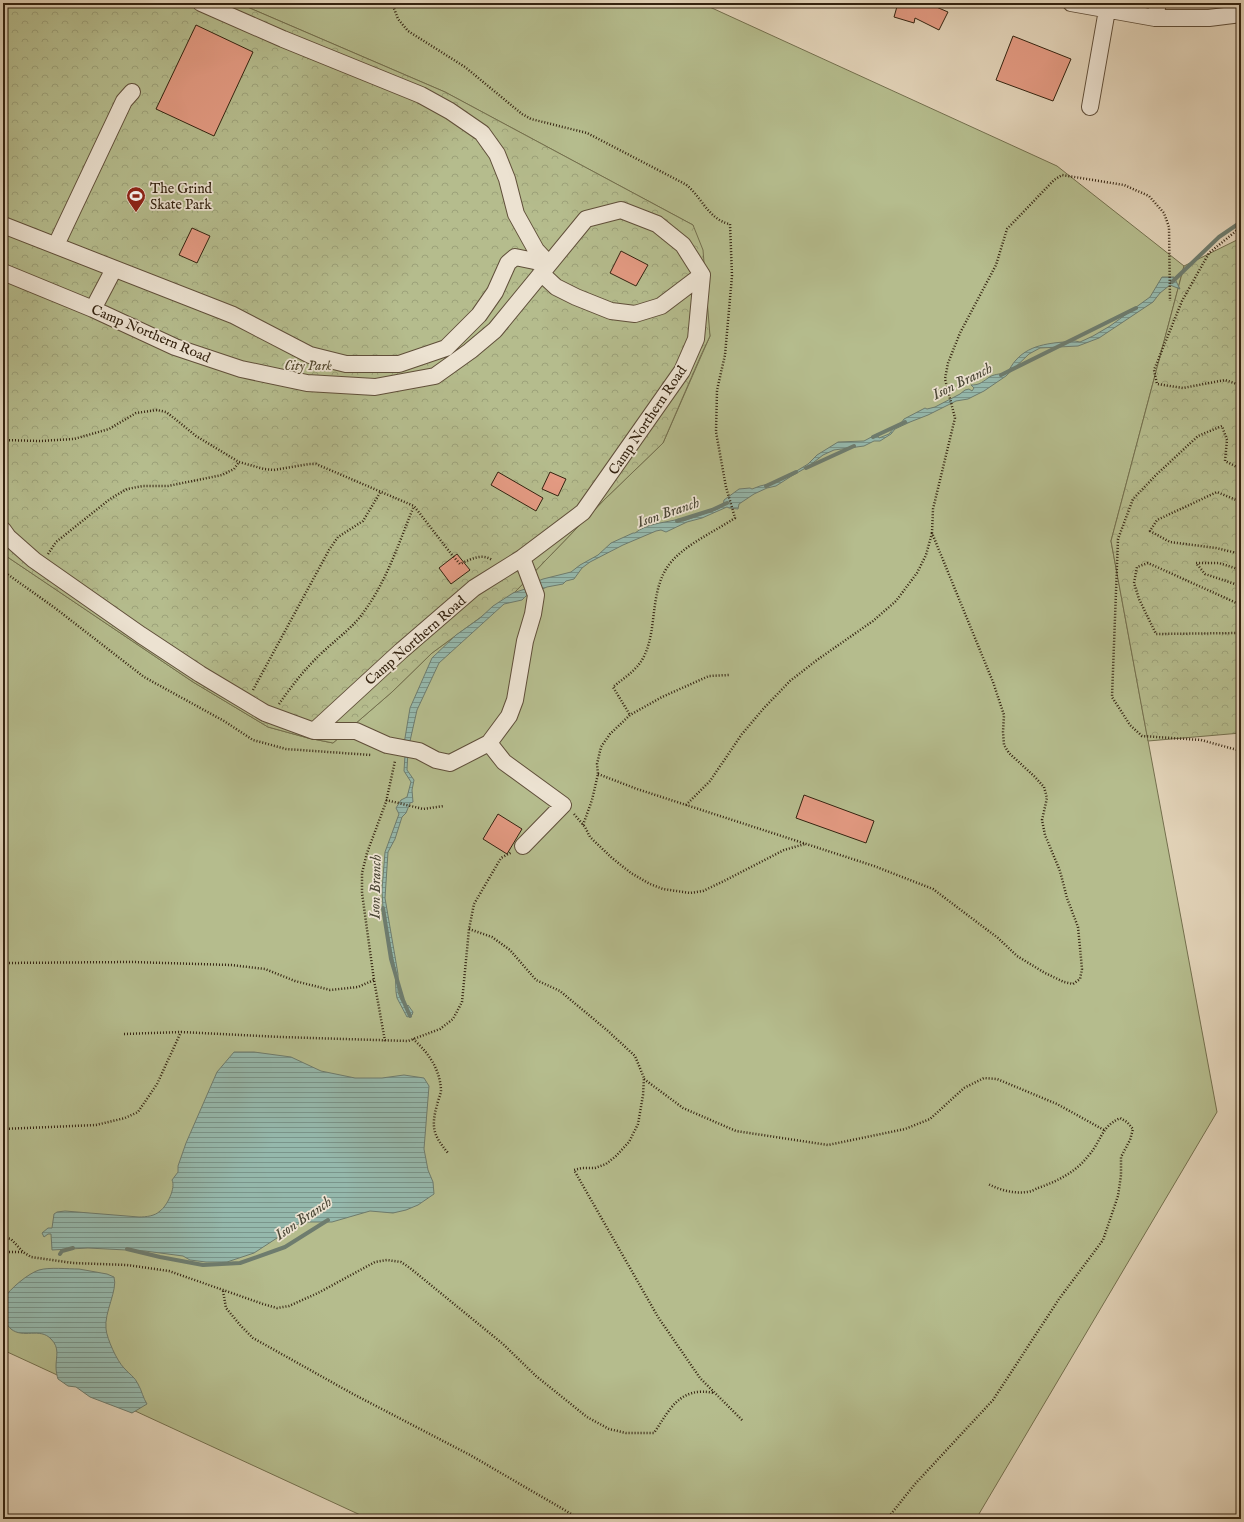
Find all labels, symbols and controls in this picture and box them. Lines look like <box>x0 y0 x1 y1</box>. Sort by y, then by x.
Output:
place label: The Grind Skate Park <box>150 180 213 214</box>
sports icon: The Grind Skate Park <box>125 185 147 213</box>
street label: Camp Northern Road <box>88 301 213 367</box>
park label: City Park <box>284 357 332 375</box>
water label: Ison Branch <box>928 358 996 405</box>
street label: Camp Northern Road <box>605 362 691 479</box>
water label: Ison Branch <box>634 493 702 532</box>
street label: Camp Northern Road <box>362 592 470 689</box>
water label: Ison Branch <box>365 854 386 920</box>
water label: Ison Branch <box>270 1192 336 1245</box>

